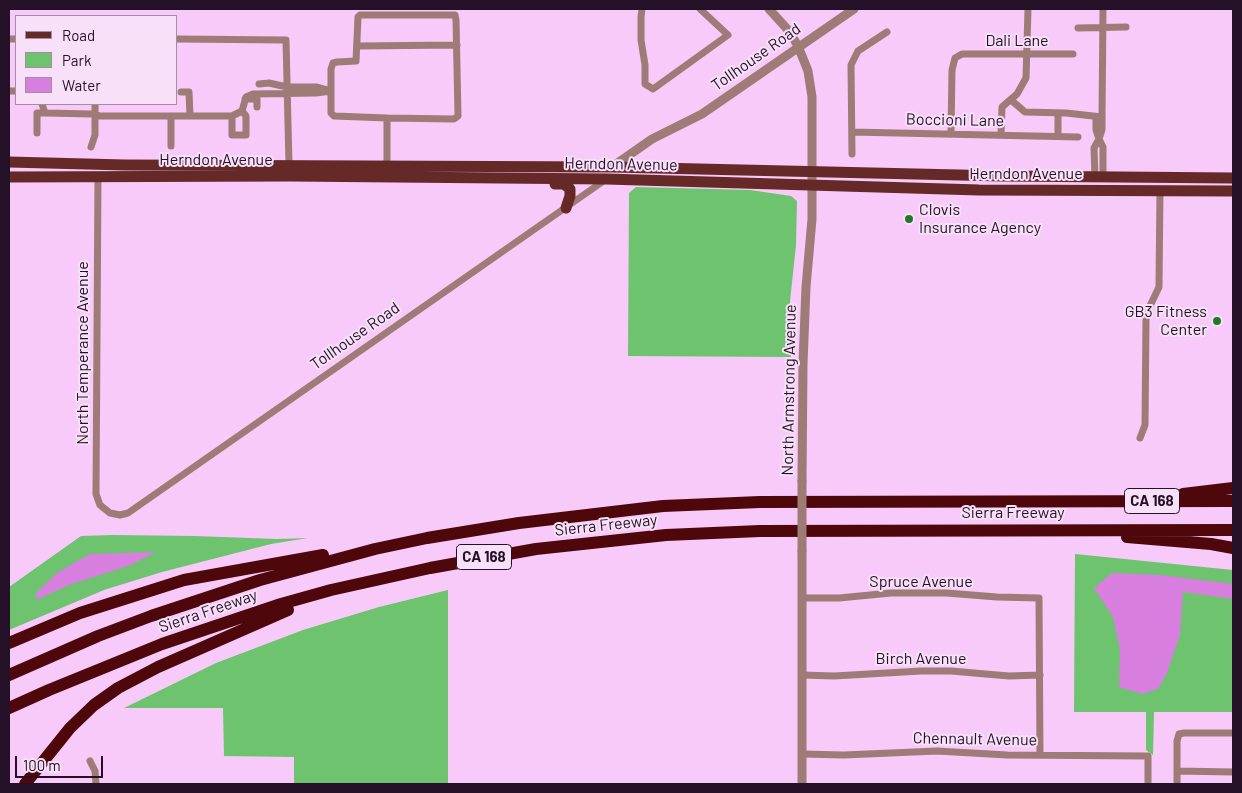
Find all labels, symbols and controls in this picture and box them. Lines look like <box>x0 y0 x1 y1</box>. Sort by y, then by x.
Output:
legend <box>15 15 178 105</box>
street label: Tollhouse Road <box>708 19 804 95</box>
text: Road <box>62 26 95 44</box>
street label: Dali Lane <box>985 31 1049 51</box>
text: Park <box>62 51 91 69</box>
text: Water <box>62 76 101 94</box>
street label: Boccioni Lane <box>906 110 1004 130</box>
street label: Herndon Avenue <box>159 150 273 170</box>
street label: Herndon Avenue <box>564 153 678 175</box>
street label: Herndon Avenue <box>969 164 1083 184</box>
place label: Clovis Insurance Agency <box>919 200 1041 238</box>
marker: Clovis Insurance Agency <box>903 213 915 225</box>
street label: North Temperance Avenue <box>73 261 93 445</box>
street label: Tollhouse Road <box>307 298 403 374</box>
place label: GB3 Fitness Center <box>1125 302 1207 340</box>
street label: North Armstrong Avenue <box>778 304 800 476</box>
marker: GB3 Fitness Center <box>1211 315 1223 327</box>
road number: CA 168 <box>1124 488 1180 514</box>
street label: Sierra Freeway <box>961 503 1065 523</box>
street label: Sierra Freeway <box>554 510 658 540</box>
road number: CA 168 <box>456 544 512 570</box>
street label: Spruce Avenue <box>869 572 973 592</box>
street label: Sierra Freeway <box>156 585 260 637</box>
street label: Birch Avenue <box>876 649 966 669</box>
street label: Chennault Avenue <box>913 728 1037 750</box>
scale bar <box>18 746 105 778</box>
text: 100 m <box>23 756 61 774</box>

